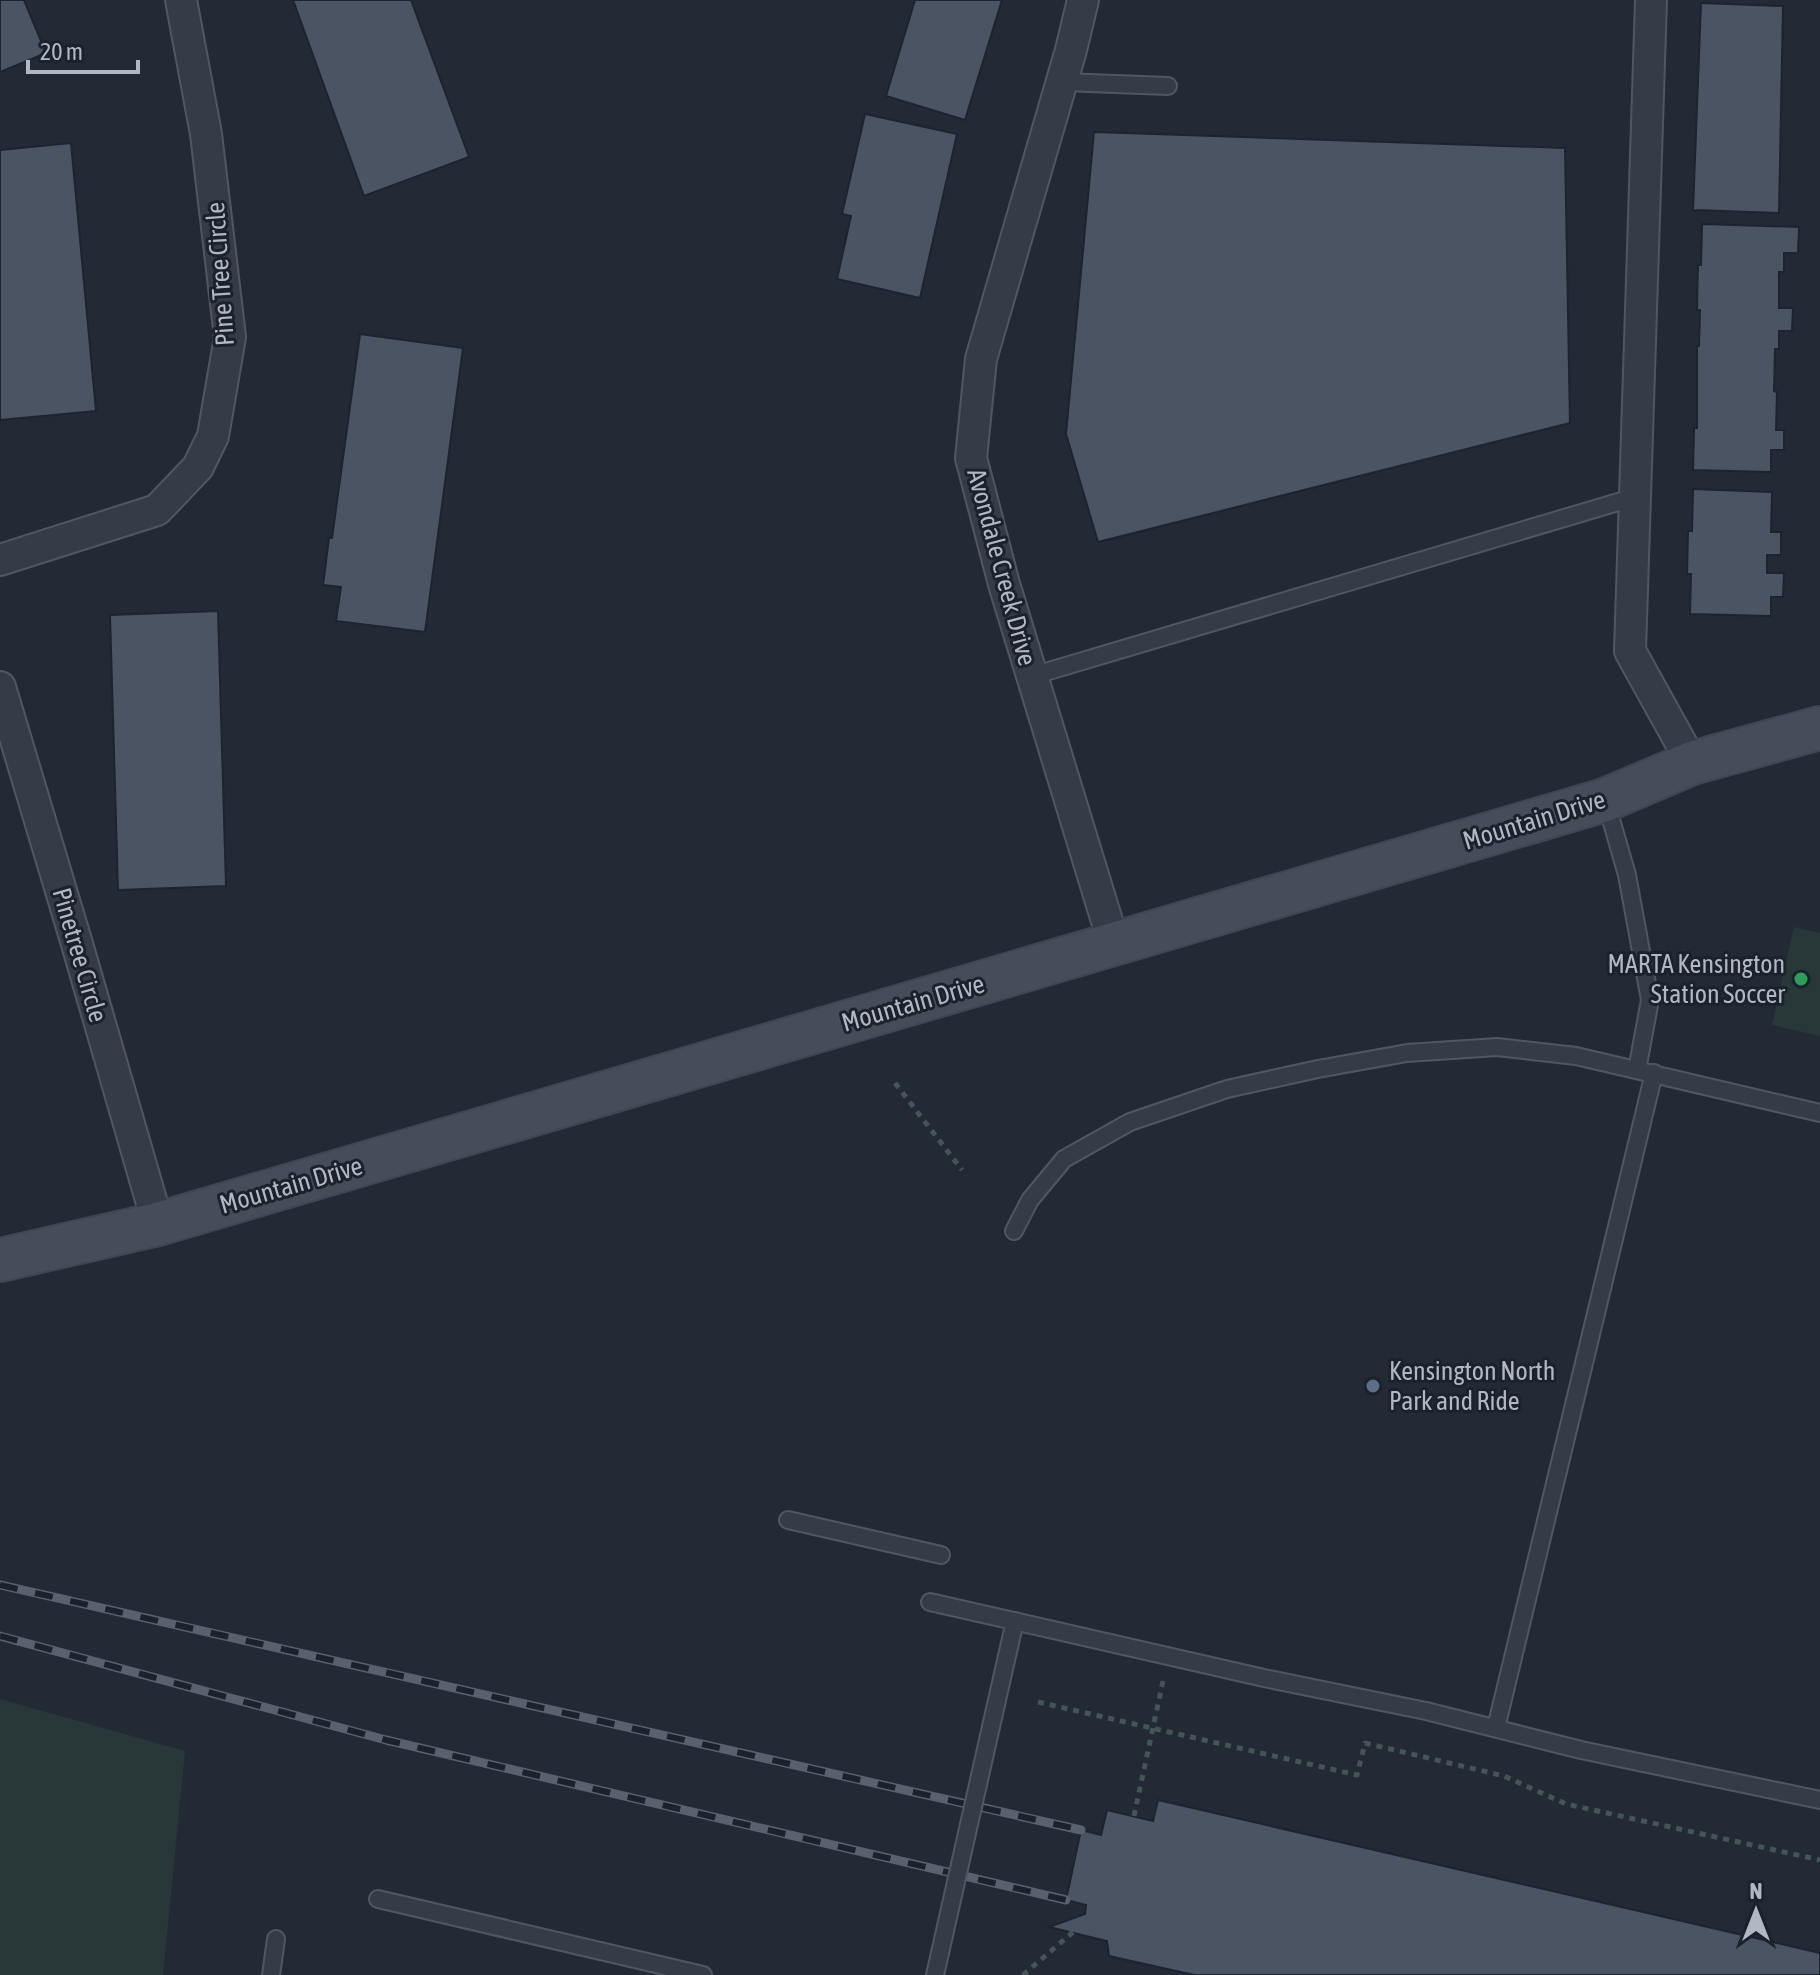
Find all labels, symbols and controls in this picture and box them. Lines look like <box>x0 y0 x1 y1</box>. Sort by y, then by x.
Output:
scale bar <box>28 24 138 74</box>
text: 20 m <box>40 38 83 65</box>
street label: Pine Tree Circle <box>200 201 240 347</box>
street label: Avondale Creek Drive <box>961 465 1043 669</box>
street label: Mountain Drive <box>1459 784 1609 856</box>
street label: Pinetree Circle <box>47 884 113 1026</box>
place label: MARTA Kensington Station Soccer <box>1608 949 1785 1009</box>
street label: Mountain Drive <box>838 968 988 1038</box>
marker: MARTA Kensington Station Soccer <box>1792 970 1810 988</box>
street label: Mountain Drive <box>216 1150 366 1220</box>
place label: Kensington North Park and Ride <box>1389 1356 1555 1416</box>
marker: Kensington North Park and Ride <box>1364 1377 1382 1395</box>
north arrow <box>1716 1871 1796 1951</box>
text: N <box>1750 1878 1762 1904</box>

